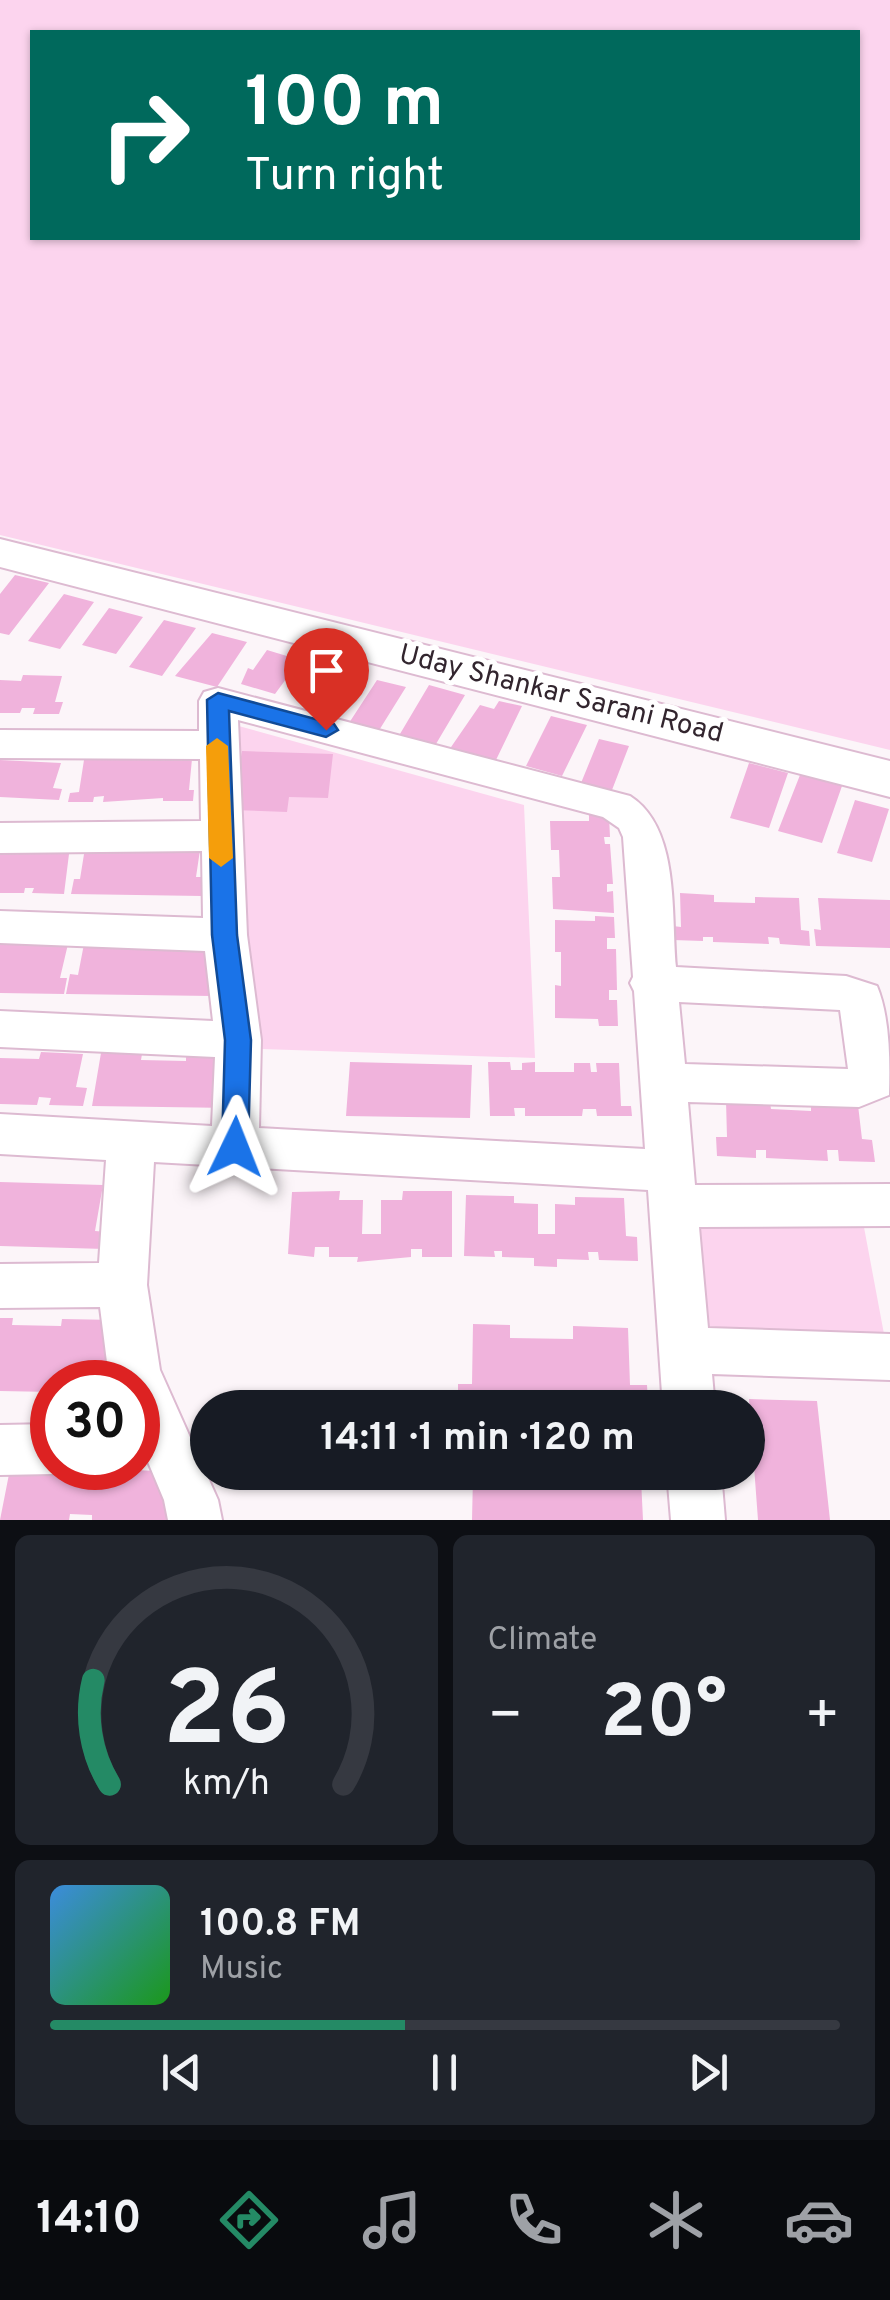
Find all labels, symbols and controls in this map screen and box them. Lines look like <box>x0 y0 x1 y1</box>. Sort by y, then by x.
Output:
text: 100 m <box>245 62 444 151</box>
icon: right <box>80 70 210 200</box>
text: Turn right <box>245 149 444 206</box>
pin <box>284 628 369 731</box>
street label: Uday Shankar Sarani Road <box>395 637 727 753</box>
icon: arrive <box>299 643 354 698</box>
position arrow <box>183 1095 287 1199</box>
speed limit sign: 30 <box>30 1360 160 1490</box>
text: 14:11 · 1 min · 120 m <box>320 1415 635 1464</box>
text: Climate <box>488 1621 597 1661</box>
text: 26 <box>162 1650 290 1782</box>
text: 20° <box>601 1669 727 1764</box>
text: − <box>488 1683 523 1753</box>
text: + <box>805 1683 840 1753</box>
text: km/h <box>183 1762 270 1808</box>
text: 100.8 FM <box>200 1901 361 1950</box>
text: Music <box>200 1950 283 1990</box>
icon: previous <box>154 2045 209 2100</box>
icon: pause <box>417 2045 472 2100</box>
icon: next <box>681 2045 736 2100</box>
icon: directions <box>214 2185 284 2255</box>
icon: music <box>357 2185 427 2255</box>
icon: phone <box>499 2185 569 2255</box>
icon: climate <box>641 2185 711 2255</box>
icon: car <box>784 2185 854 2255</box>
text: 14:10 <box>36 2192 142 2249</box>

